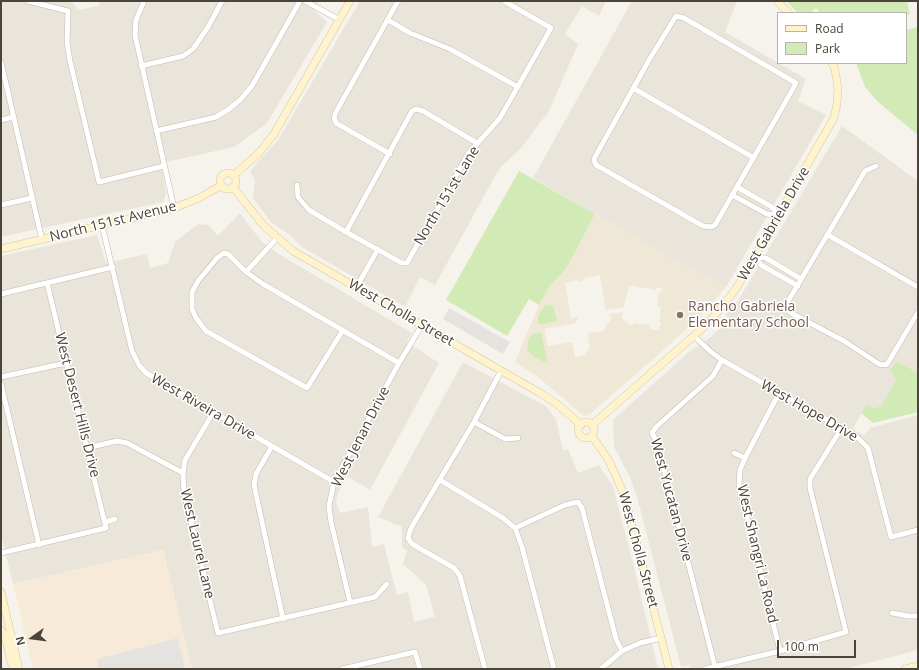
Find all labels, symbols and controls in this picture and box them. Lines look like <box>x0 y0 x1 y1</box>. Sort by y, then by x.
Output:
legend <box>777 12 907 64</box>
text: Road <box>815 20 844 37</box>
text: Park <box>815 40 840 57</box>
street label: North 151st Lane <box>411 143 483 249</box>
street label: West Gabriela Drive <box>734 164 814 284</box>
street label: North 151st Avenue <box>48 198 178 246</box>
street label: West Cholla Street <box>345 276 457 350</box>
place label: Rancho Gabriela Elementary School <box>688 299 809 332</box>
marker: Rancho Gabriela Elementary School <box>675 310 685 320</box>
street label: West Desert Hills Drive <box>51 331 103 479</box>
street label: West Riveira Drive <box>148 370 258 444</box>
street label: West Hope Drive <box>758 376 860 446</box>
street label: West Jenan Drive <box>328 384 394 490</box>
street label: West Yucatan Drive <box>647 437 695 563</box>
street label: West Shangri La Road <box>733 483 781 625</box>
street label: West Laurel Lane <box>176 488 218 600</box>
street label: West Cholla Street <box>614 490 662 610</box>
north arrow <box>12 618 52 658</box>
scale bar <box>779 632 858 658</box>
text: N <box>12 635 28 647</box>
text: 100 m <box>784 638 819 655</box>

